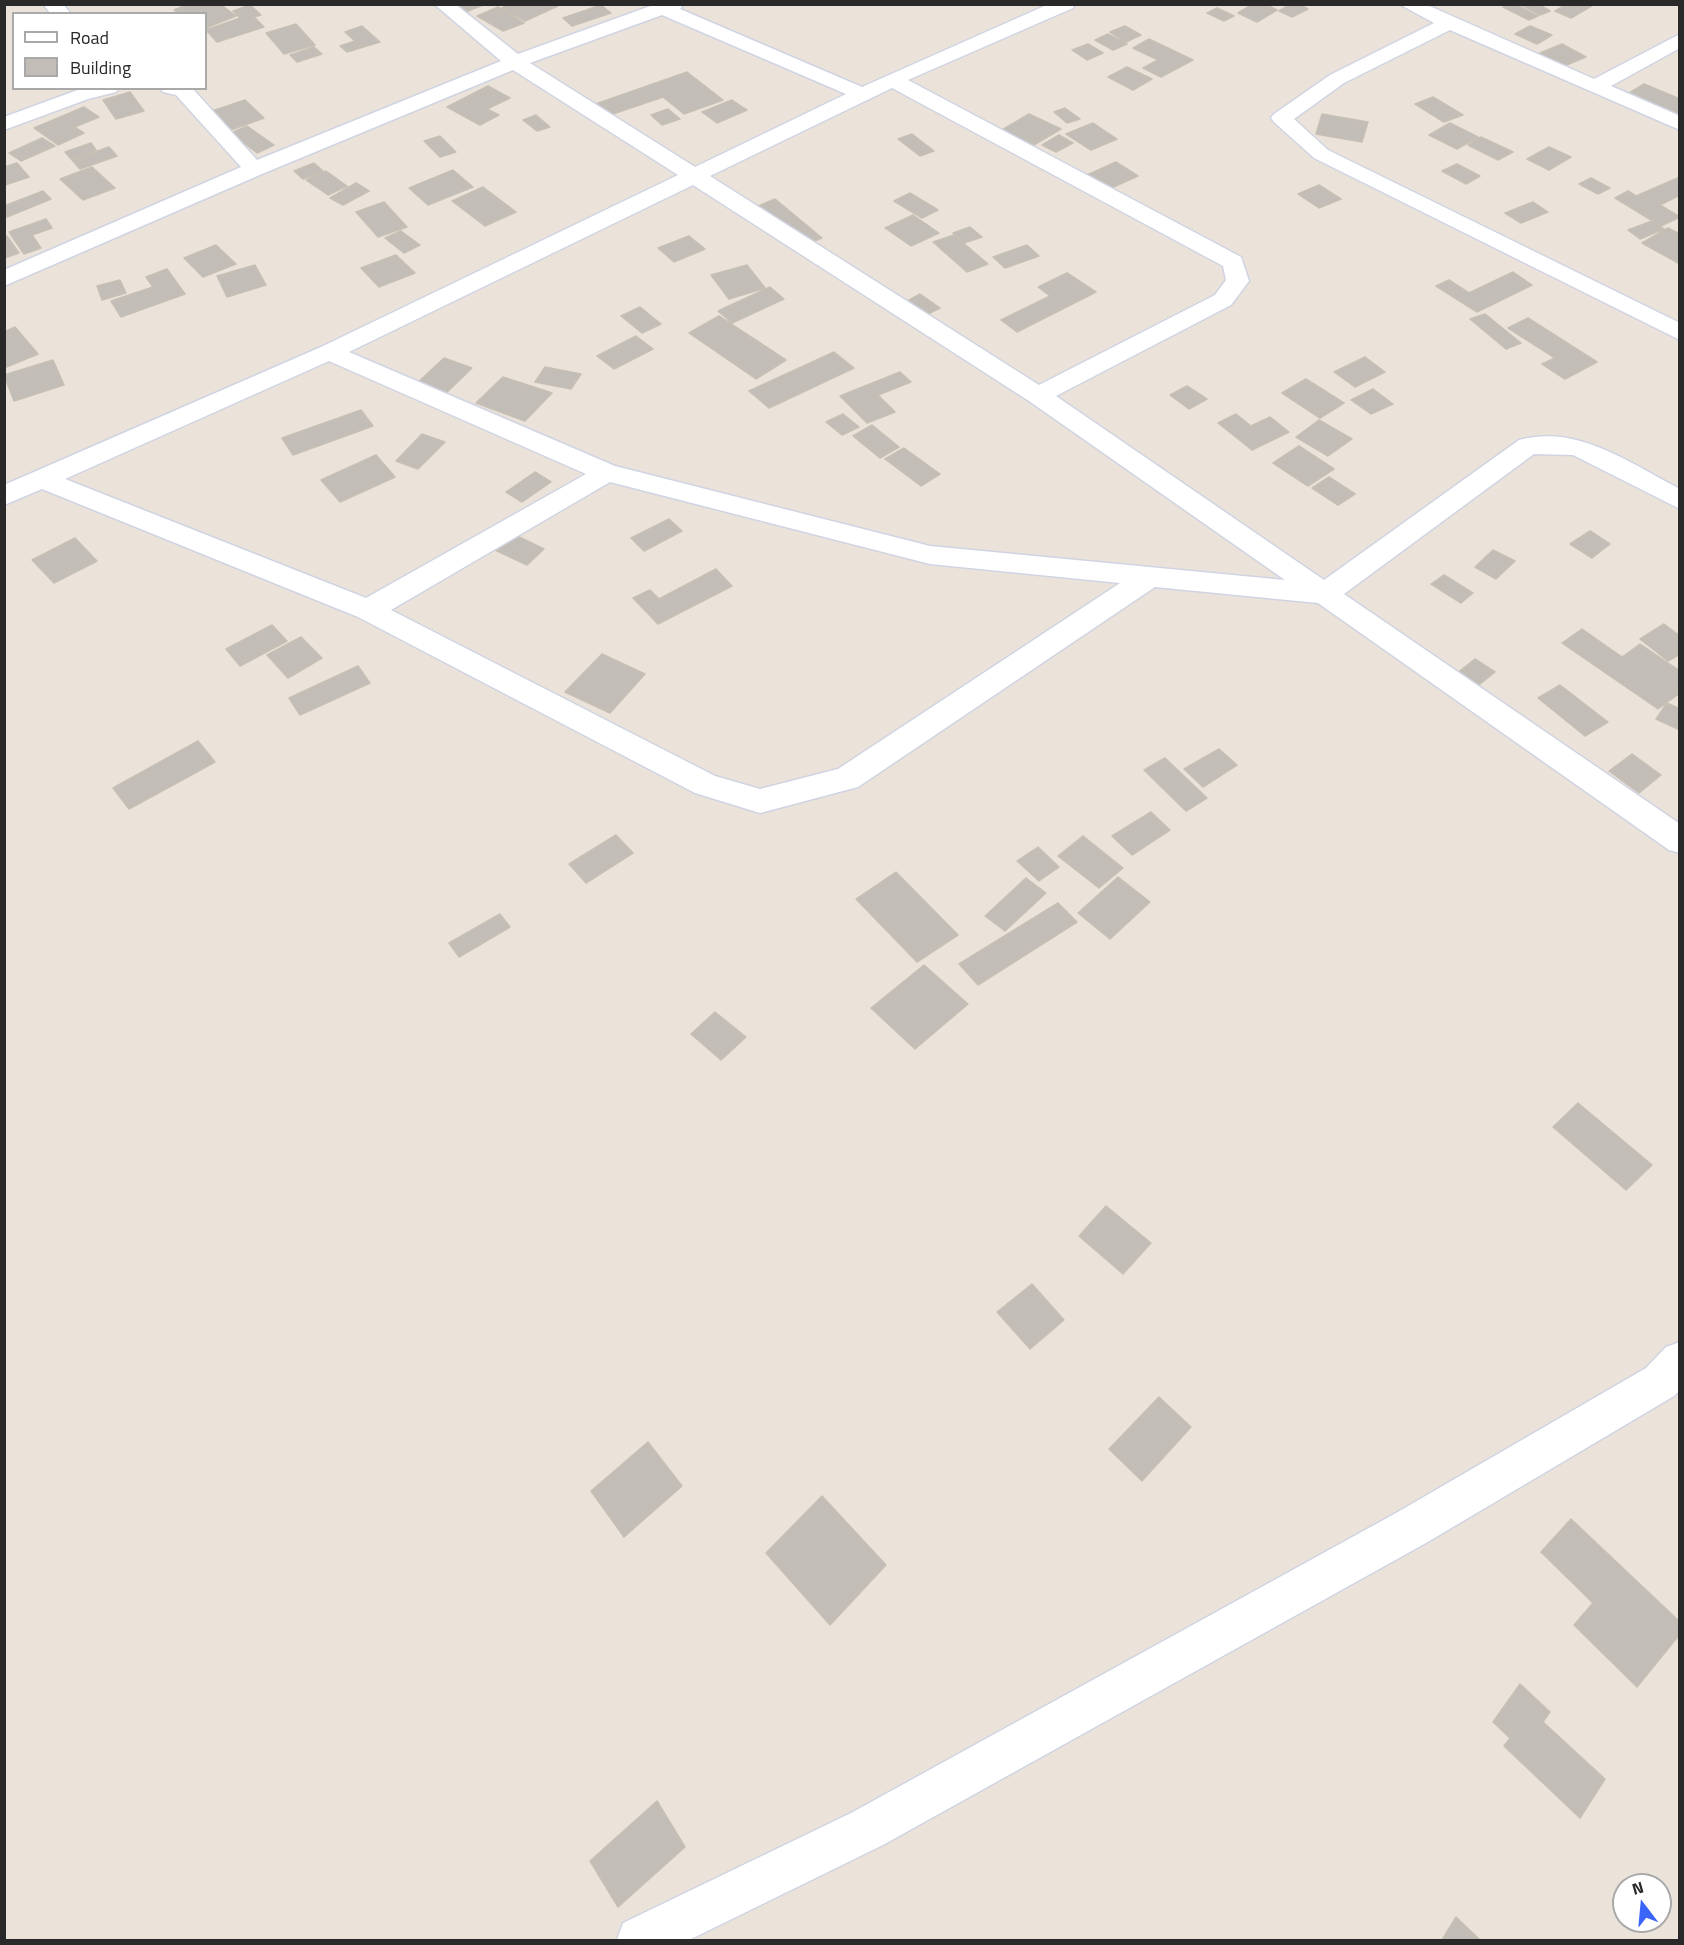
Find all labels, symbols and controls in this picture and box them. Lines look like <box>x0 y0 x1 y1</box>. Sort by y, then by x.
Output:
legend <box>12 12 207 90</box>
text: Road <box>70 24 109 51</box>
text: Building <box>70 54 131 81</box>
north arrow <box>1612 1873 1672 1933</box>
text: N <box>1629 1875 1646 1901</box>

